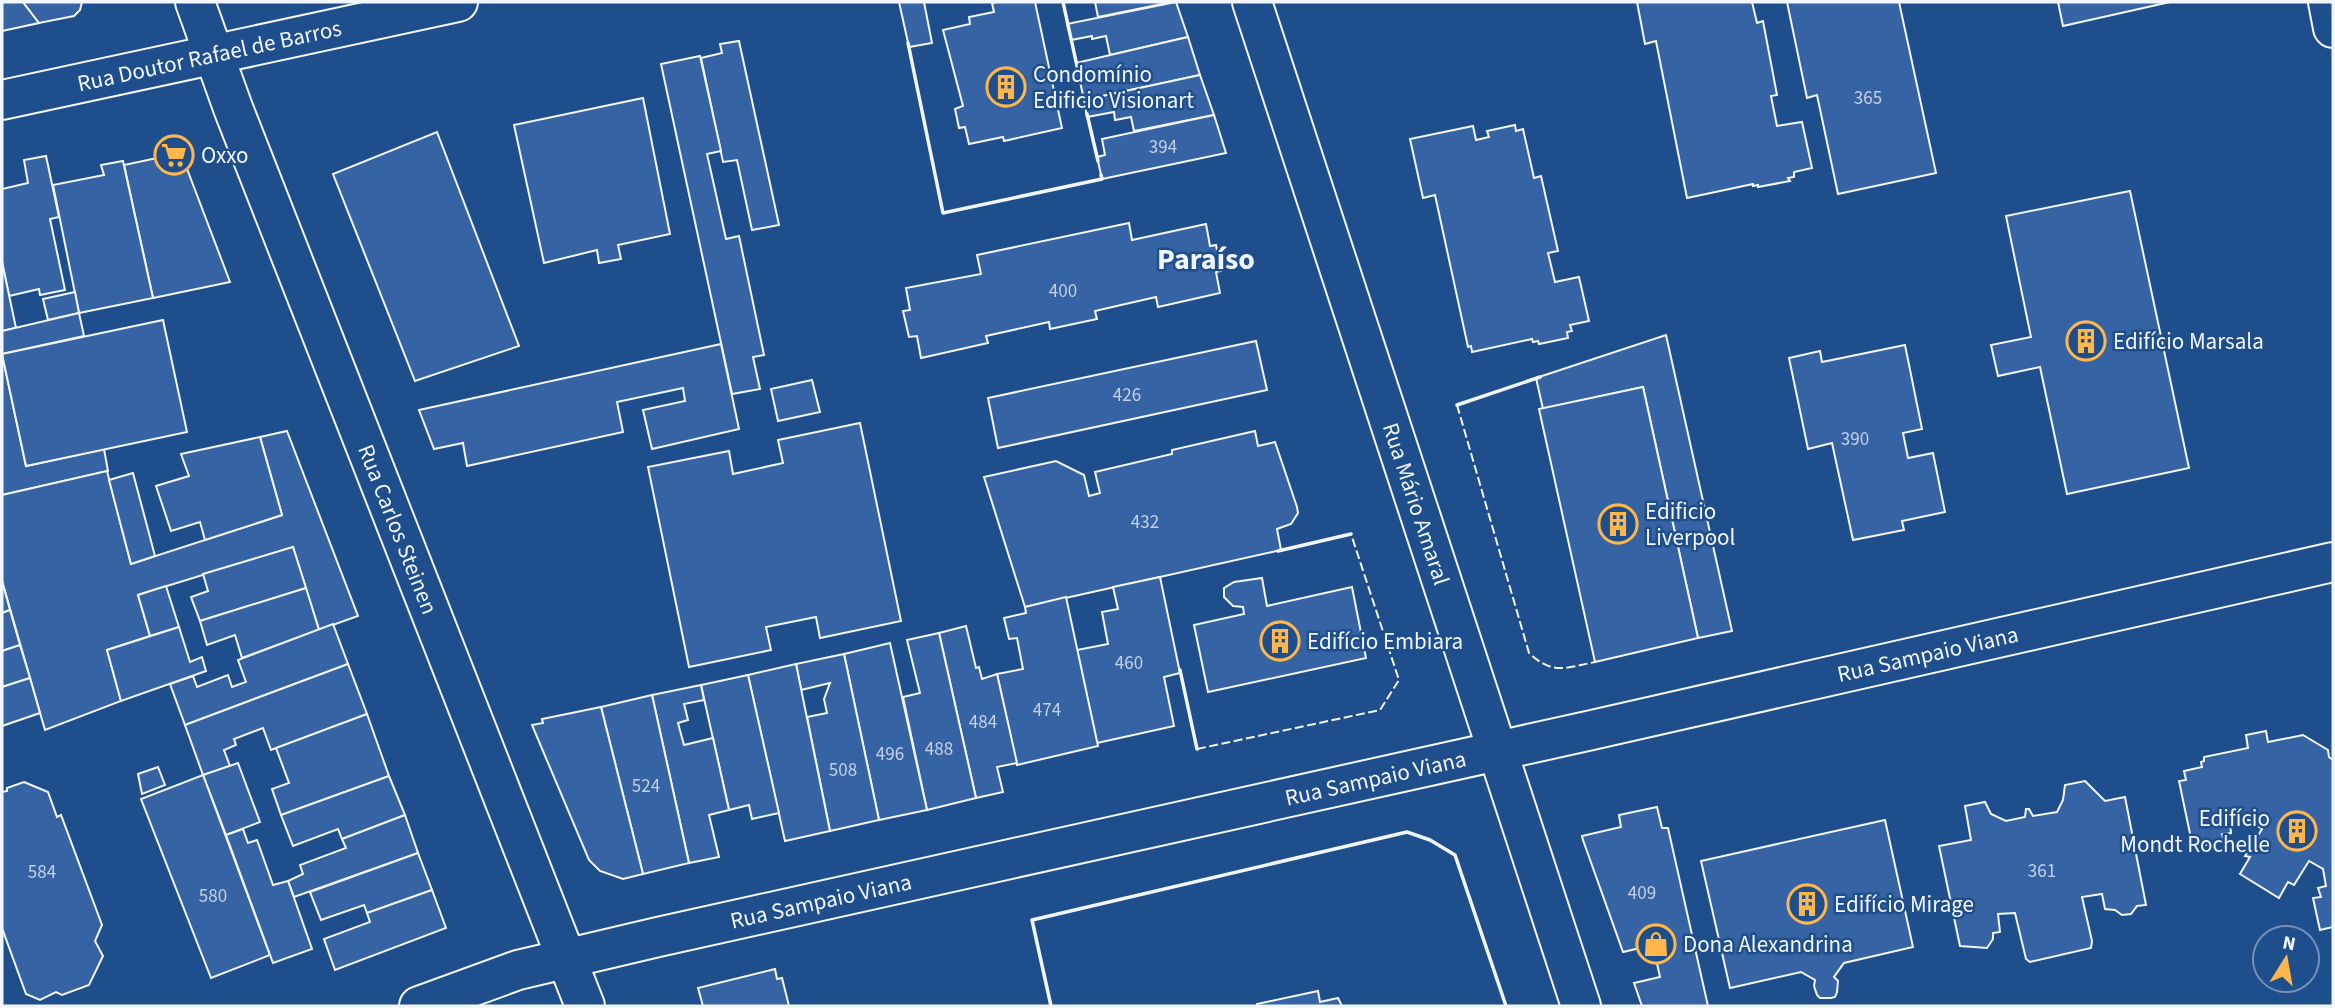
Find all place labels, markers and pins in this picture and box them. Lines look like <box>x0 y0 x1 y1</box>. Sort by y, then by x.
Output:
place label: Condomínio Edificio Visionart <box>1033 58 1194 117</box>
building icon: Condomínio Edificio Visionart <box>985 66 1027 108</box>
supermarket icon: Oxxo <box>153 134 195 176</box>
place label: Oxxo <box>201 139 249 172</box>
building icon: Edifício Marsala <box>2065 320 2107 362</box>
place label: Edifício Marsala <box>2113 325 2264 358</box>
place label: Edificio Liverpool <box>1645 495 1735 554</box>
building icon: Edificio Liverpool <box>1597 503 1639 545</box>
building icon: Edifício Embiara <box>1259 620 1301 662</box>
place label: Edifício Embiara <box>1307 625 1463 658</box>
place label: Edifício Mondt Rochelle <box>2120 802 2270 861</box>
building icon: Edifício Mondt Rochelle <box>2276 810 2318 852</box>
building icon: Edifício Mirage <box>1786 883 1828 925</box>
place label: Edifício Mirage <box>1834 888 1974 921</box>
shop icon: Dona Alexandrina <box>1635 923 1677 965</box>
place label: Dona Alexandrina <box>1683 928 1853 961</box>

